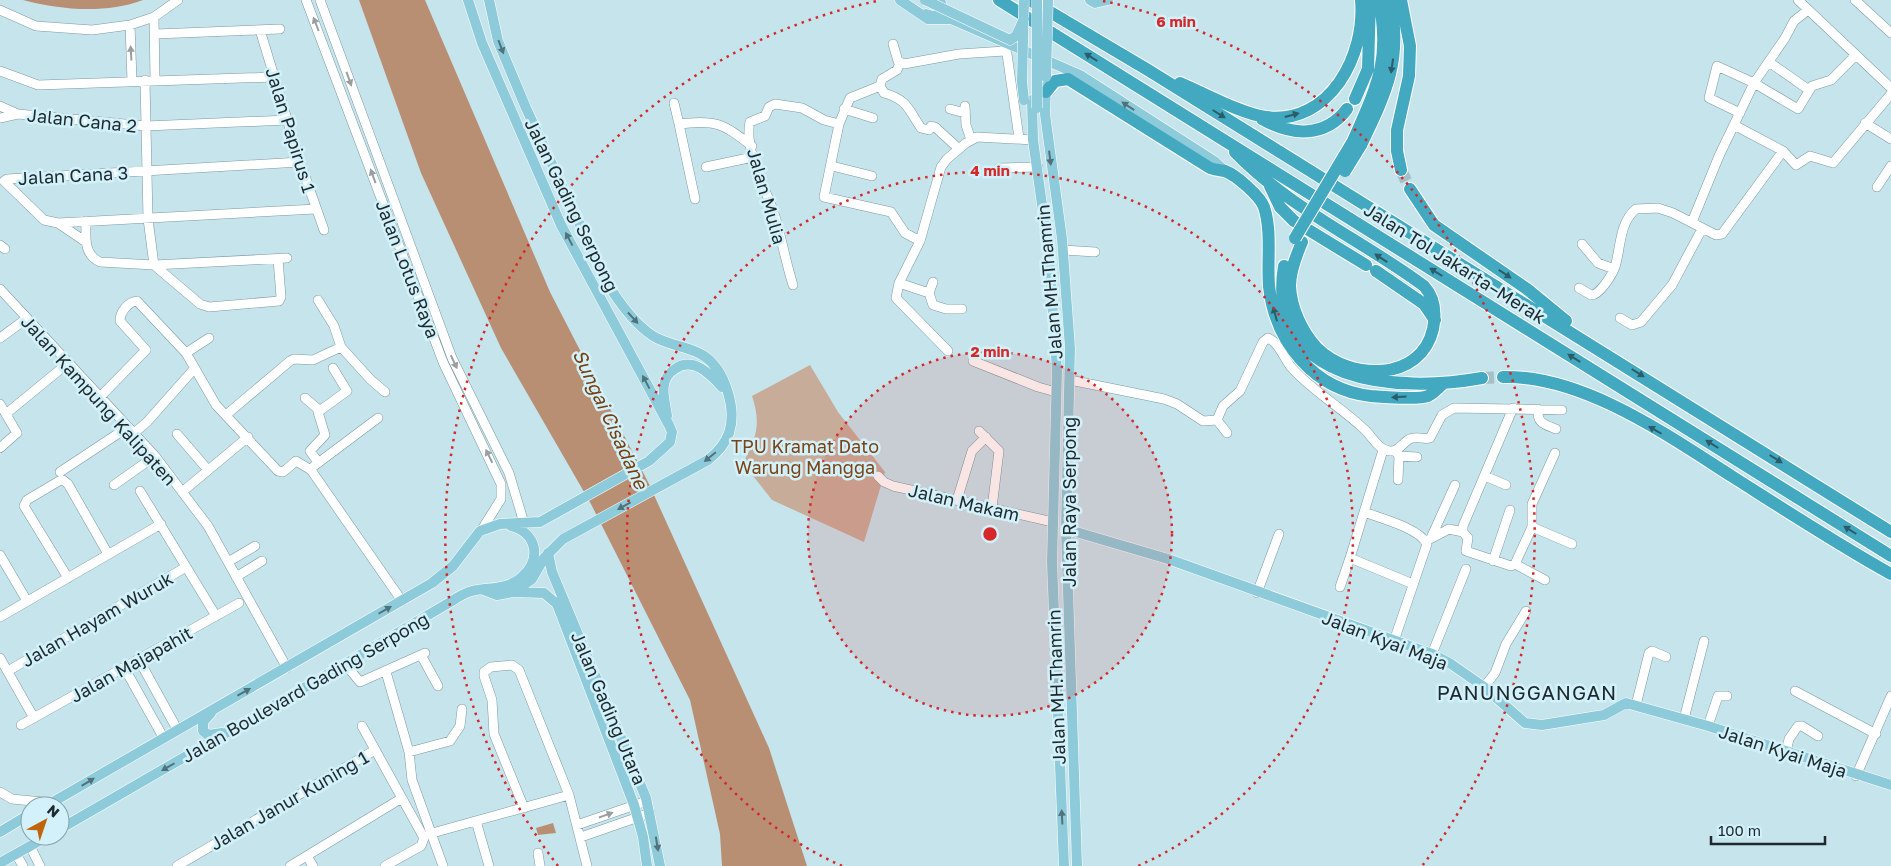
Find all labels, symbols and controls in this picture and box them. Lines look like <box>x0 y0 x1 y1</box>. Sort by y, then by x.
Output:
text: 6 min <box>1156 12 1196 30</box>
one-way arrow <box>312 16 320 31</box>
one-way arrow <box>497 40 505 55</box>
one-way arrow <box>127 45 135 61</box>
one-way arrow <box>1084 53 1098 62</box>
one-way arrow <box>1388 58 1396 74</box>
street label: Jalan Papirus 1 <box>261 65 321 196</box>
one-way arrow <box>346 71 353 86</box>
one-way arrow <box>1121 101 1134 111</box>
street label: Jalan Cana 2 <box>26 103 138 137</box>
one-way arrow <box>1212 110 1226 119</box>
one-way arrow <box>1284 111 1299 119</box>
street label: Jalan Gading Serpong <box>520 115 624 295</box>
street label: Jalan Mulia <box>743 145 791 247</box>
one-way arrow <box>1046 150 1054 166</box>
street label: Jalan Cana 3 <box>17 161 129 189</box>
text: 4 min <box>970 161 1010 179</box>
one-way arrow <box>369 169 376 184</box>
street label: Jalan Lotus Raya <box>372 197 444 341</box>
street label: Jalan Tol Jakarta–Merak <box>1360 198 1550 328</box>
street label: Jalan MH.Thamrin <box>1031 204 1067 360</box>
one-way arrow <box>564 232 573 245</box>
one-way arrow <box>1375 253 1388 262</box>
one-way arrow <box>1430 267 1443 277</box>
one-way arrow <box>1498 269 1511 279</box>
one-way arrow <box>1271 306 1279 321</box>
street label: Jalan Kampung Kalipaten <box>17 310 181 490</box>
one-way arrow <box>627 312 639 324</box>
text: 2 min <box>970 342 1010 360</box>
water label: Sungai Cisadane <box>569 345 654 494</box>
one-way arrow <box>1568 353 1581 362</box>
one-way arrow <box>451 355 459 369</box>
one-way arrow <box>1631 369 1644 378</box>
one-way arrow <box>641 375 650 388</box>
one-way arrow <box>1390 394 1406 402</box>
street label: Jalan Raya Serpong <box>1058 417 1080 587</box>
one-way arrow <box>1648 426 1663 434</box>
park label: TPU Kramat Dato Warung Mangga <box>731 435 879 478</box>
one-way arrow <box>1706 439 1719 448</box>
one-way arrow <box>485 448 493 463</box>
one-way arrow <box>704 452 717 462</box>
one-way arrow <box>1769 455 1782 464</box>
street label: Jalan Makam <box>906 479 1022 525</box>
one-way arrow <box>617 502 631 510</box>
centre of rings <box>981 525 999 543</box>
one-way arrow <box>1843 526 1856 535</box>
street label: Jalan Hayam Wuruk <box>17 567 177 671</box>
one-way arrow <box>378 606 391 615</box>
street label: Jalan Kyai Maja <box>1319 606 1451 674</box>
street label: Jalan Boulevard Gading Serpong <box>178 607 432 767</box>
street label: Jalan MH.Thamrin <box>1042 609 1070 765</box>
street label: Jalan Majapahit <box>66 621 196 707</box>
street label: Jalan Gading Utara <box>567 628 651 788</box>
district label: PANUNGGANGAN <box>1437 680 1617 704</box>
one-way arrow <box>237 687 251 696</box>
street label: Jalan Kyai Maja <box>1716 720 1850 782</box>
street label: Jalan Janur Kuning 1 <box>206 745 372 854</box>
one-way arrow <box>161 763 174 772</box>
one-way arrow <box>82 777 95 786</box>
north arrow <box>20 796 70 846</box>
text: N <box>44 801 63 821</box>
one-way arrow <box>1057 809 1065 825</box>
one-way arrow <box>598 811 613 818</box>
scale bar <box>1711 814 1825 846</box>
text: 100 m <box>1718 821 1761 839</box>
one-way arrow <box>653 837 661 853</box>

